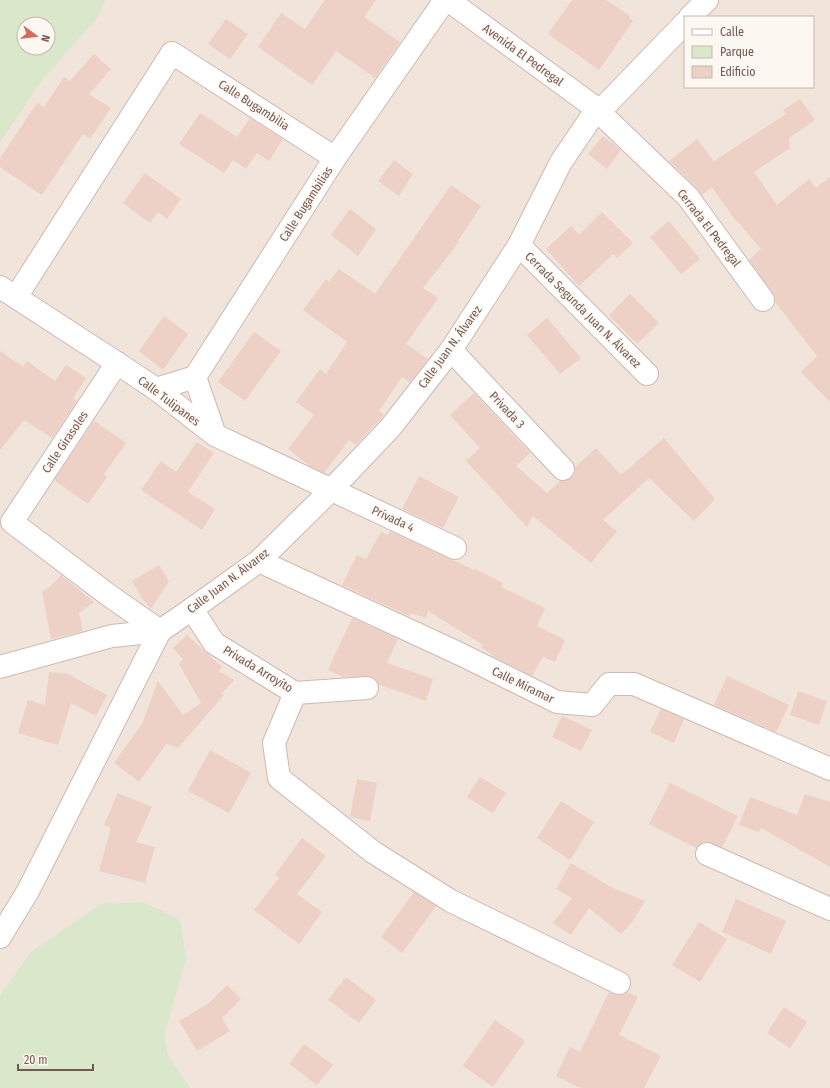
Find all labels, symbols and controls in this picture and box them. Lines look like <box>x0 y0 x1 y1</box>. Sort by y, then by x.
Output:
north arrow <box>16 16 56 56</box>
legend <box>684 16 814 88</box>
street label: Avenida El Pedregal <box>480 21 566 89</box>
text: Calle <box>720 25 744 39</box>
text: N <box>38 34 52 43</box>
text: Parque <box>720 45 754 59</box>
text: Edificio <box>720 65 756 79</box>
street label: Calle Bugambilia <box>216 77 292 133</box>
street label: Calle Bugambilias <box>277 164 335 244</box>
street label: Cerrada El Pedregal <box>674 186 744 270</box>
street label: Cerrada Segunda Juan N. Álvarez <box>522 248 645 371</box>
street label: Calle Juan N. Álvarez <box>414 302 485 391</box>
street label: Calle Tulipanes <box>135 373 203 429</box>
street label: Privada 3 <box>487 389 527 431</box>
street label: Calle Girasoles <box>39 408 91 476</box>
street label: Privada 4 <box>370 503 417 535</box>
street label: Calle Juan N. Álvarez <box>184 545 272 616</box>
street label: Privada Arroyito <box>221 643 295 695</box>
street label: Calle Miramar <box>490 664 557 706</box>
scale bar <box>18 1046 93 1072</box>
text: 20 m <box>24 1053 48 1067</box>

